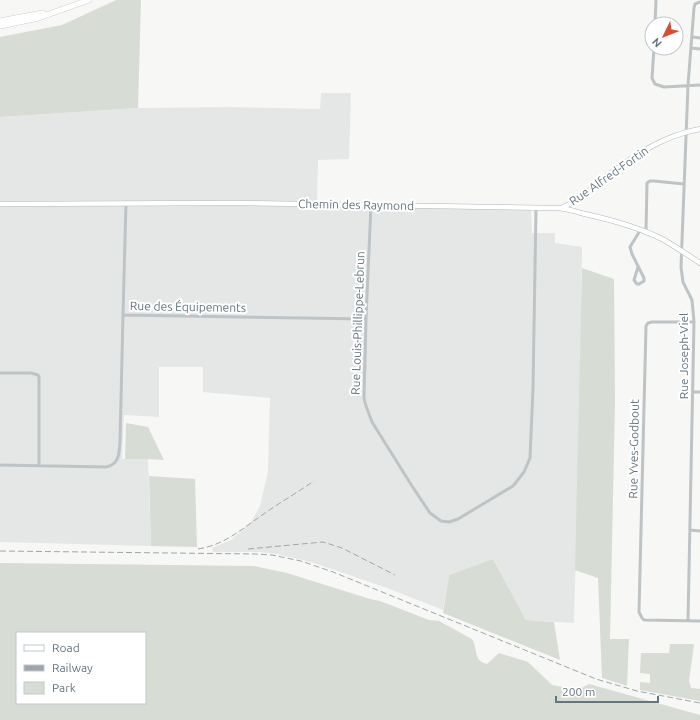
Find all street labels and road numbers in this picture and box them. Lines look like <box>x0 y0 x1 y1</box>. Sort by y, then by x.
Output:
street label: Rue Alfred-Fortin <box>567 144 651 208</box>
street label: Chemin des Raymond <box>298 197 414 212</box>
street label: Rue Louis-Phillippe-Lebrun <box>348 251 367 395</box>
street label: Rue des Équipements <box>130 299 246 314</box>
street label: Rue Joseph-Viel <box>677 313 690 399</box>
street label: Rue Yves-Godbout <box>626 399 641 499</box>

